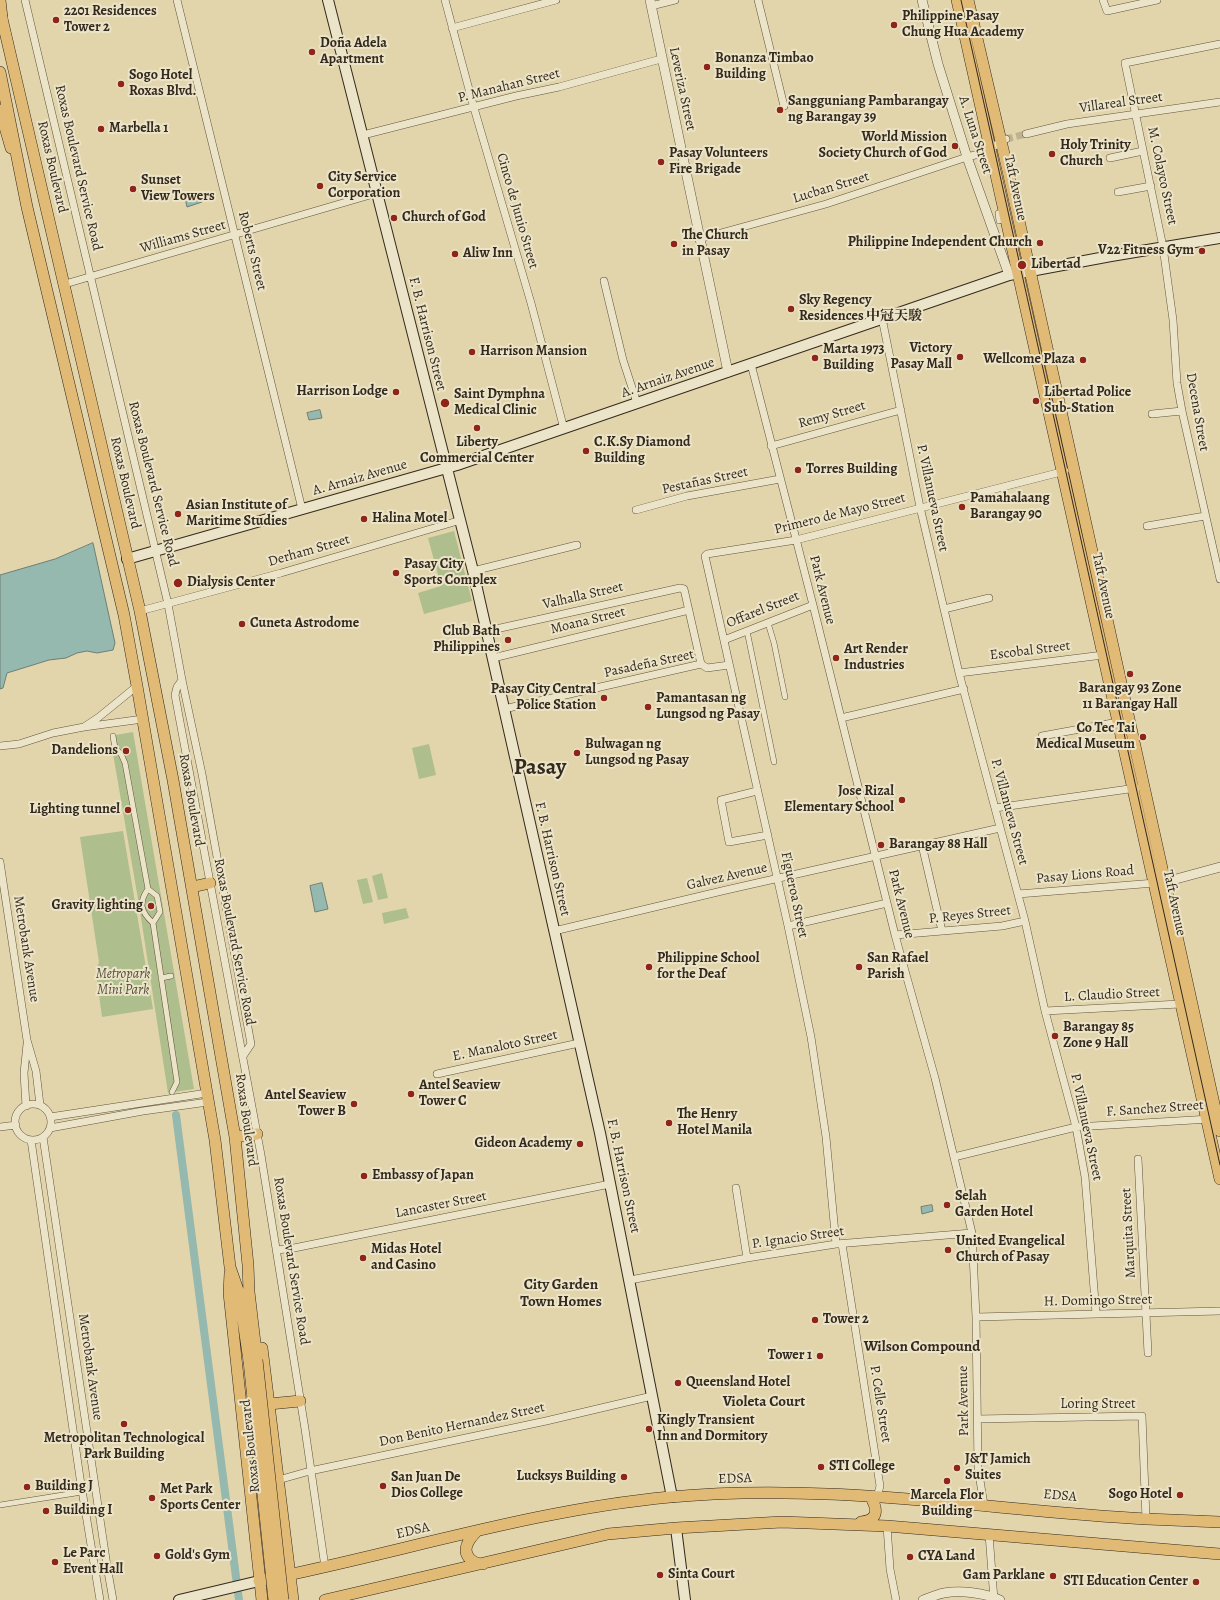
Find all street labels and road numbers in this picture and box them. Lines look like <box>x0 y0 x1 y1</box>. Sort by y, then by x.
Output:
street label: Leveriza Street <box>665 46 699 132</box>
street label: P. Manahan Street <box>456 65 562 107</box>
street label: Roxas Boulevard Service Road <box>51 83 105 253</box>
street label: Villareal Street <box>1078 89 1164 117</box>
street label: A. Luna Street <box>954 94 996 176</box>
street label: Roxas Boulevard <box>33 119 71 215</box>
street label: M. Colayco Street <box>1143 125 1181 227</box>
street label: Cinco de Junio Street <box>492 151 542 271</box>
street label: Taft Avenue <box>1000 153 1030 223</box>
street label: Lucban Street <box>791 168 871 208</box>
street label: Roberts Street <box>234 210 270 292</box>
street label: Williams Street <box>138 217 228 257</box>
street label: F. B. Harrison Street <box>405 275 449 393</box>
street label: A. Arnaiz Avenue <box>619 354 717 402</box>
street label: Decena Street <box>1182 371 1212 453</box>
street label: Remy Street <box>796 397 868 433</box>
street label: Roxas Boulevard Service Road <box>124 400 182 568</box>
street label: Roxas Boulevard <box>106 435 144 531</box>
street label: P. Villanueva Street <box>912 443 952 553</box>
street label: A. Arnaiz Avenue <box>311 456 409 500</box>
street label: Pestañas Street <box>661 464 749 498</box>
street label: Primero de Mayo Street <box>773 490 907 538</box>
street label: Derham Street <box>266 531 352 571</box>
street label: Taft Avenue <box>1088 551 1118 621</box>
street label: Park Avenue <box>805 554 839 626</box>
street label: Valhalla Street <box>541 579 625 613</box>
street label: Offarel Street <box>724 588 802 632</box>
street label: Moana Street <box>549 604 627 638</box>
street label: Escobal Street <box>989 638 1071 664</box>
street label: Pasadeña Street <box>603 646 695 682</box>
street label: Roxas Boulevard <box>175 752 207 848</box>
street label: P. Villanueva Street <box>987 757 1031 867</box>
street label: F. B. Harrison Street <box>531 800 573 918</box>
street label: Figueroa Street <box>777 850 811 940</box>
street label: Roxas Boulevard Service Road <box>210 857 258 1027</box>
street label: Galvez Avenue <box>685 860 769 894</box>
street label: Pasay Lions Road <box>1035 862 1135 888</box>
street label: Park Avenue <box>884 868 918 940</box>
street label: Taft Avenue <box>1159 868 1189 938</box>
street label: Metrobank Avenue <box>9 895 43 1003</box>
street label: P. Reyes Street <box>928 902 1012 928</box>
street label: L. Claudio Street <box>1064 984 1160 1006</box>
street label: E. Manaloto Street <box>451 1027 559 1065</box>
street label: Roxas Boulevard <box>231 1072 261 1168</box>
street label: P. Villanueva Street <box>1066 1072 1106 1182</box>
street label: F. Sanchez Street <box>1106 1097 1204 1121</box>
street label: F. B. Harrison Street <box>603 1117 643 1235</box>
street label: Roxas Boulevard Service Road <box>269 1176 313 1346</box>
street label: Marquita Street <box>1118 1187 1140 1279</box>
street label: Lancaster Street <box>394 1188 488 1222</box>
street label: P. Ignacio Street <box>751 1223 845 1253</box>
street label: H. Domingo Street <box>1044 1292 1152 1310</box>
street label: Metrobank Avenue <box>74 1313 106 1421</box>
street label: P. Celle Street <box>866 1364 894 1444</box>
street label: Park Avenue <box>955 1365 973 1437</box>
street label: Loring Street <box>1060 1397 1136 1413</box>
street label: Roxas Boulevard <box>238 1398 264 1494</box>
street label: Don Benito Hernandez Street <box>378 1399 546 1451</box>
street label: EDSA <box>718 1470 752 1488</box>
street label: EDSA <box>1042 1486 1078 1506</box>
street label: EDSA <box>395 1519 431 1543</box>

